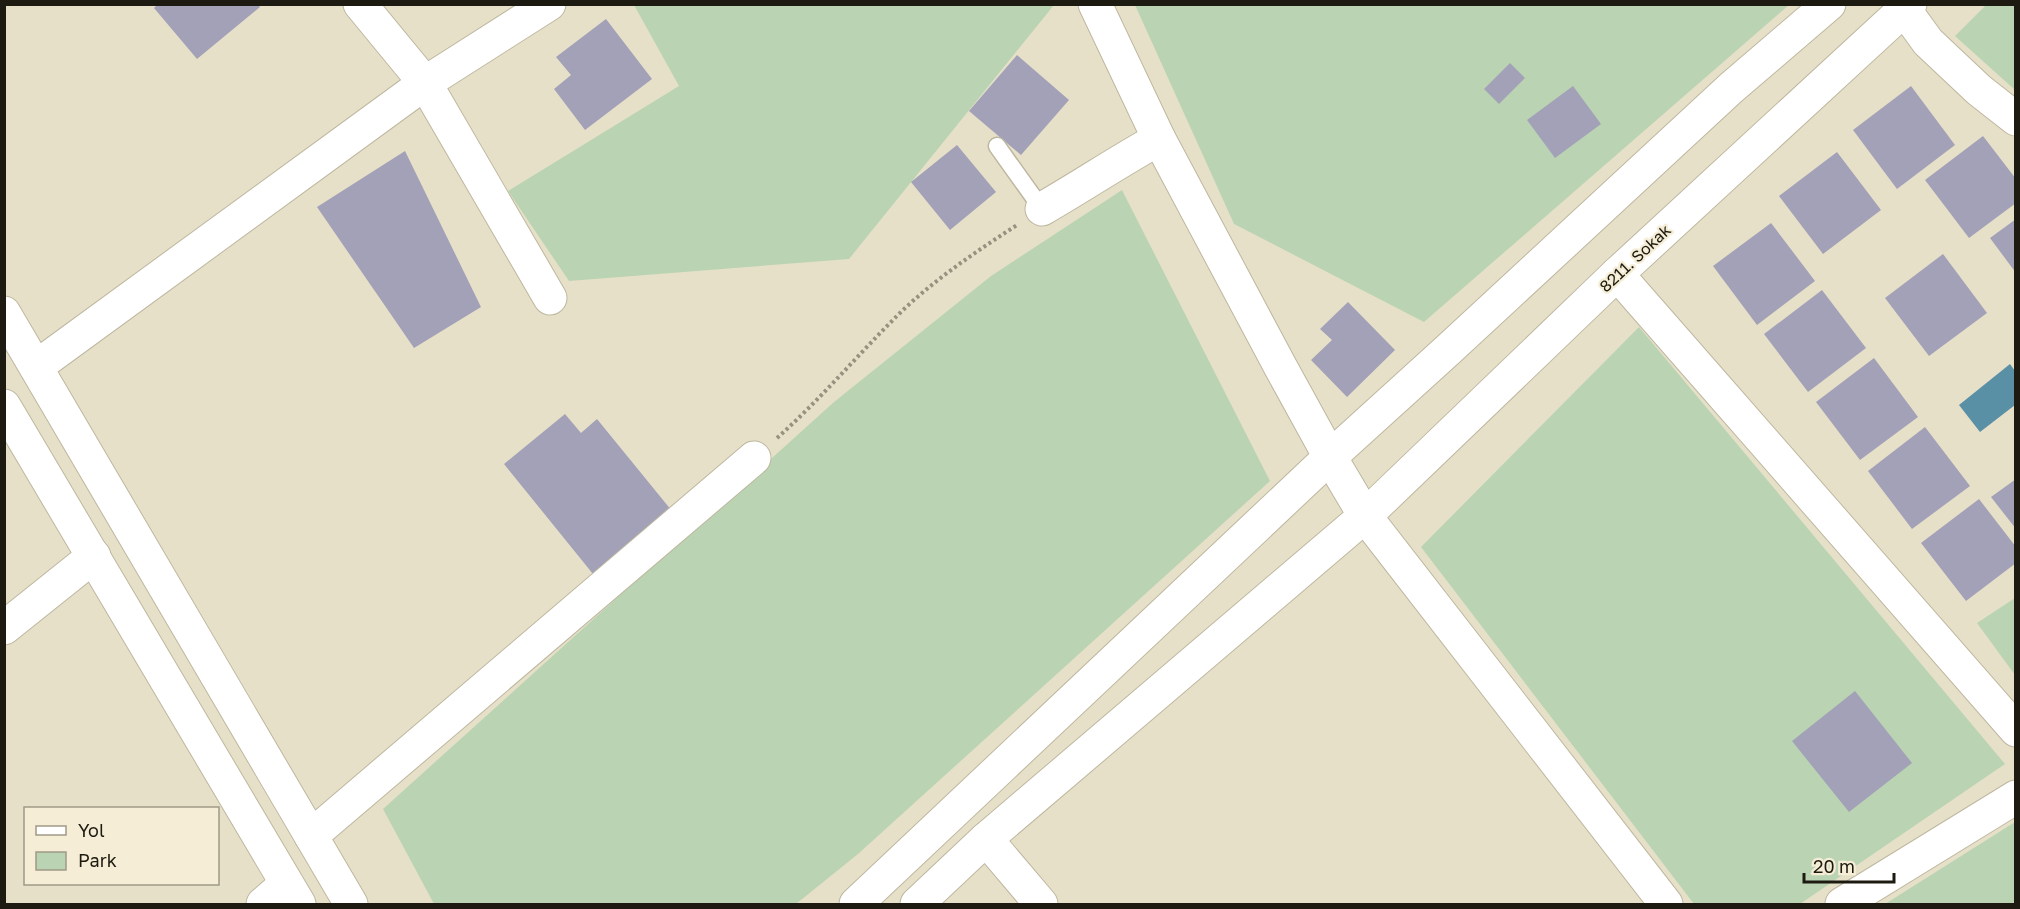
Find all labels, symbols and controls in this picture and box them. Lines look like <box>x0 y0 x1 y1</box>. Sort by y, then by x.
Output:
street label: 8211. Sokak <box>1595 220 1675 296</box>
legend <box>24 807 219 885</box>
text: Yol <box>78 819 105 841</box>
scale bar <box>1804 846 1894 884</box>
text: Park <box>78 849 117 871</box>
text: 20 m <box>1813 855 1855 877</box>

